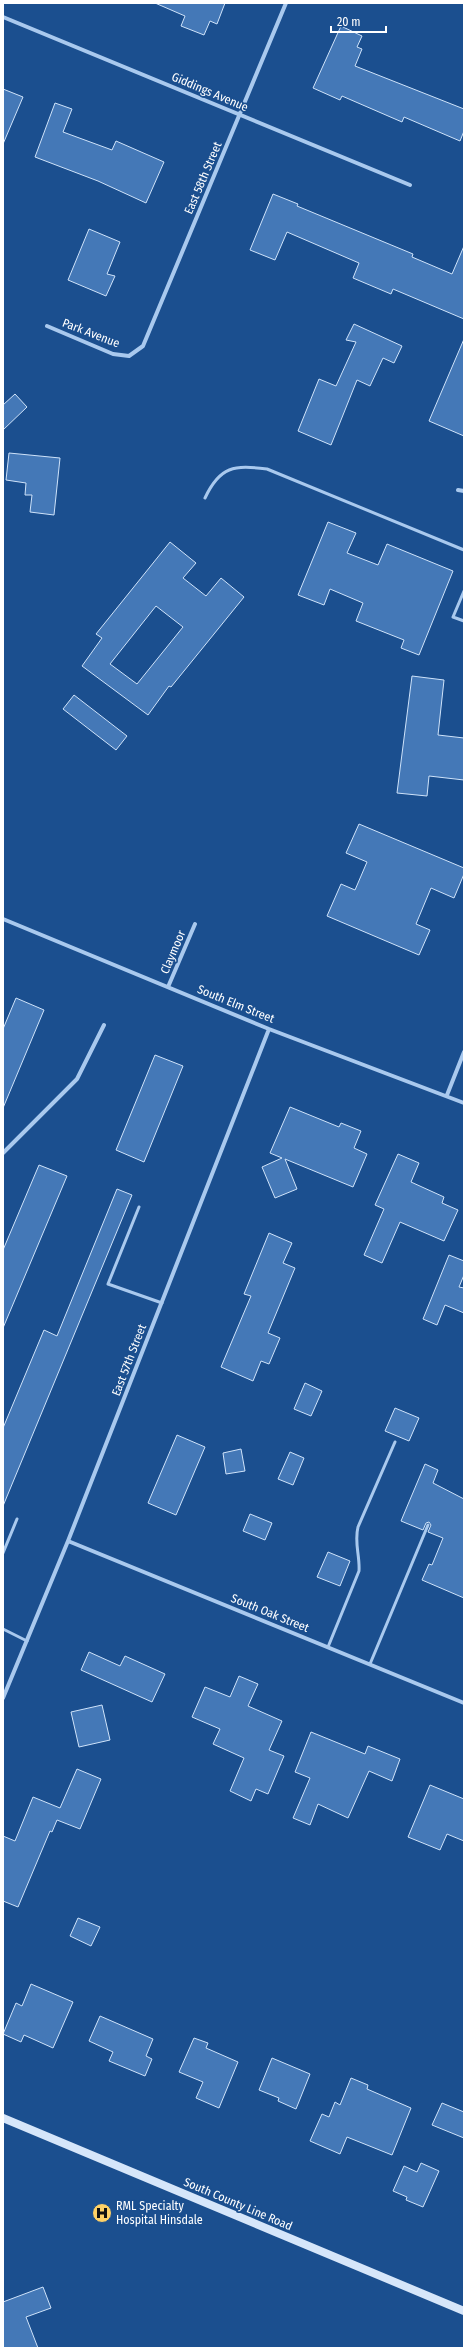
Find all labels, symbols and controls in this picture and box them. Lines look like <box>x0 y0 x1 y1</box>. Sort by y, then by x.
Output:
scale bar <box>331 8 386 34</box>
text: 20 m <box>337 15 361 29</box>
street label: Giddings Avenue <box>170 70 250 114</box>
street label: East 58th Street <box>181 140 225 216</box>
street label: Park Avenue <box>60 316 122 350</box>
street label: Claymoor <box>158 927 189 976</box>
street label: South Elm Street <box>195 982 277 1026</box>
street label: East 57th Street <box>109 1322 149 1398</box>
street label: South Oak Street <box>229 1591 311 1635</box>
street label: South County Line Road <box>182 2175 294 2233</box>
place label: RML Specialty Hospital Hinsdale <box>116 2199 203 2227</box>
hospital icon: RML Specialty Hospital Hinsdale <box>91 2202 113 2224</box>

